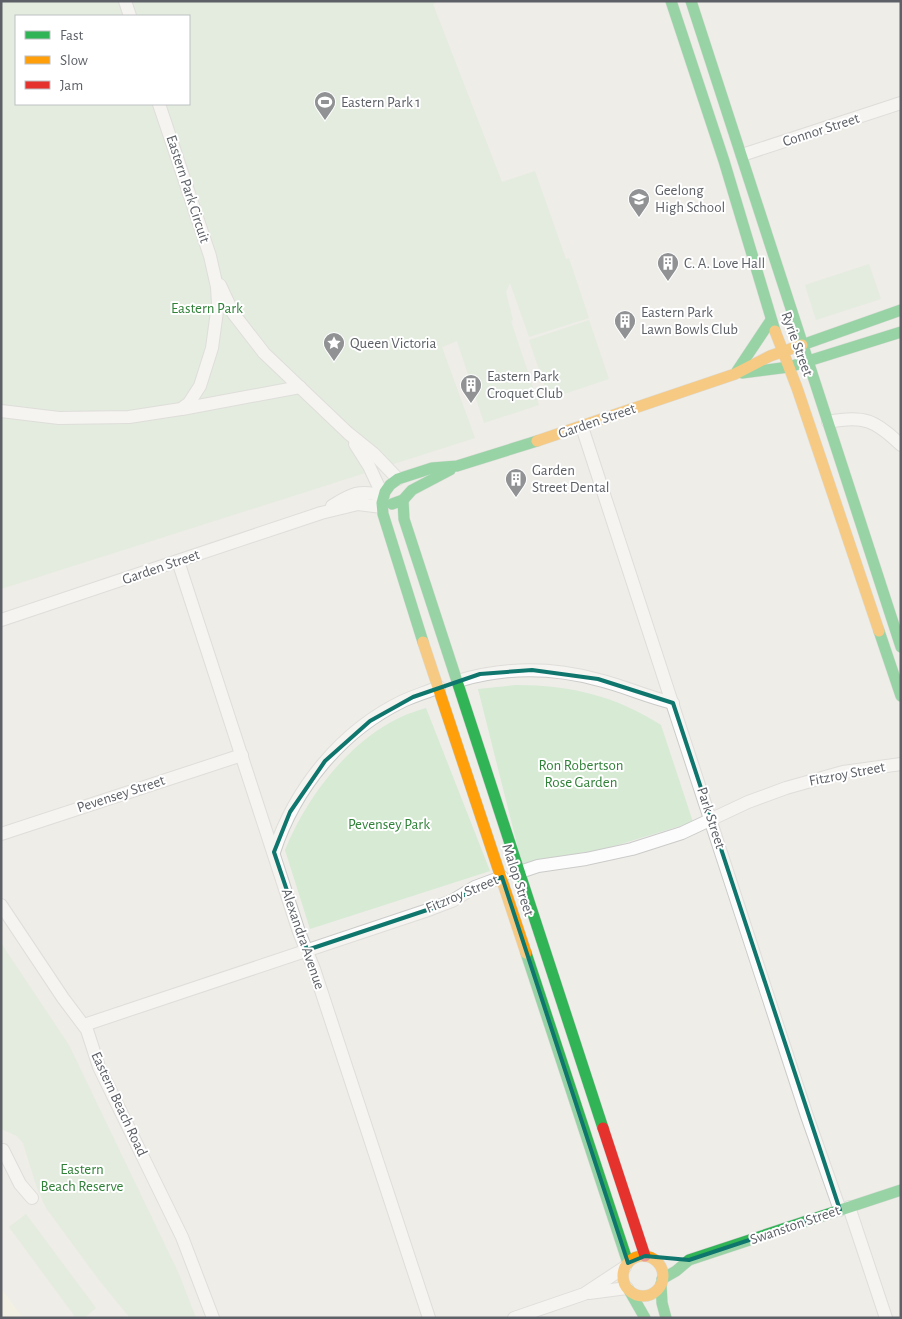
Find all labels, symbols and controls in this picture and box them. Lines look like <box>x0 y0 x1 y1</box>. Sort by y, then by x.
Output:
legend <box>15 15 190 105</box>
text: Fast <box>60 28 84 43</box>
text: Slow <box>60 53 88 68</box>
text: Jam <box>60 78 83 93</box>
sports icon: Eastern Park 1 <box>313 90 337 121</box>
place label: Eastern Park 1 <box>341 95 421 110</box>
street label: Connor Street <box>781 110 862 149</box>
street label: Eastern Park Circuit <box>163 133 213 245</box>
place label: Geelong High School <box>655 183 725 215</box>
school or university icon: Geelong High School <box>627 187 651 218</box>
building icon: C. A. Love Hall <box>656 251 680 282</box>
place label: C. A. Love Hall <box>684 256 765 271</box>
park label: Eastern Park <box>171 301 243 316</box>
place label: Eastern Park Lawn Bowls Club <box>641 305 738 337</box>
building icon: Eastern Park Lawn Bowls Club <box>613 309 637 340</box>
street label: Ryrie Street <box>778 310 816 379</box>
place icon: Queen Victoria <box>322 331 346 362</box>
place label: Queen Victoria <box>350 336 436 351</box>
place label: Eastern Park Croquet Club <box>487 369 563 401</box>
building icon: Eastern Park Croquet Club <box>459 373 483 404</box>
street label: Garden Street <box>556 401 638 441</box>
place label: Garden Street Dental <box>532 463 610 495</box>
building icon: Garden Street Dental <box>504 467 528 498</box>
street label: Garden Street <box>120 547 202 587</box>
park label: Ron Robertson Rose Garden <box>538 758 624 790</box>
street label: Fitzroy Street <box>808 759 887 789</box>
street label: Pevensey Street <box>75 773 167 815</box>
street label: Park Street <box>694 785 728 851</box>
park label: Pevensey Park <box>348 817 430 832</box>
street label: Malop Street <box>499 842 537 918</box>
street label: Fitzroy Street <box>424 872 501 916</box>
street label: Alexandra Avenue <box>279 887 327 991</box>
street label: Eastern Beach Road <box>88 1049 150 1159</box>
park label: Eastern Beach Reserve <box>40 1162 124 1194</box>
street label: Swanston Street <box>748 1203 842 1247</box>

